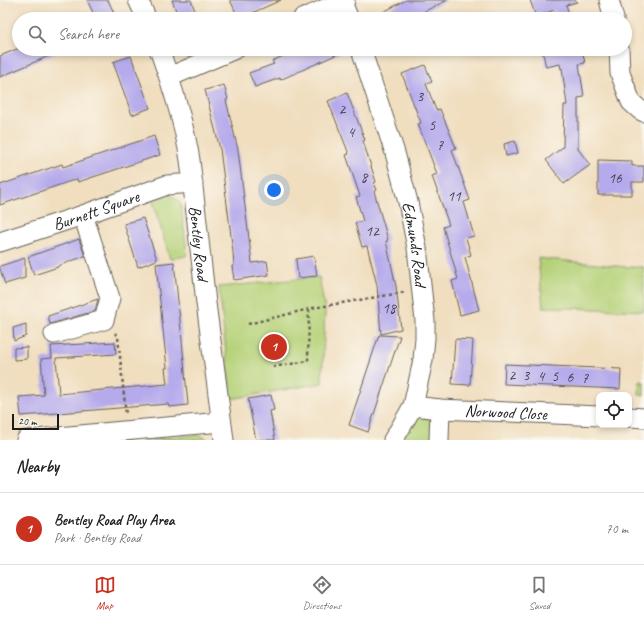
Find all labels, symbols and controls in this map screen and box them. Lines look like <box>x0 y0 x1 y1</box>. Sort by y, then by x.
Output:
search box <box>12 12 632 56</box>
icon: search <box>26 23 48 45</box>
text: Search here <box>58 25 119 44</box>
house number: 3 <box>417 87 425 106</box>
house number: 2 <box>339 100 347 119</box>
house number: 5 <box>429 116 437 135</box>
house number: 4 <box>348 123 356 142</box>
house number: 7 <box>437 136 445 155</box>
house number: 8 <box>361 168 369 187</box>
house number: 16 <box>608 169 623 188</box>
your location <box>264 180 284 200</box>
street label: Burnett Square <box>50 185 143 235</box>
house number: 11 <box>447 187 462 206</box>
street label: Edmunds Road <box>397 200 431 290</box>
street label: Bentley Road <box>184 205 214 285</box>
house number: 12 <box>365 222 380 241</box>
house number: 18 <box>382 299 397 318</box>
pin: 1 <box>261 332 287 362</box>
house number: 2 <box>509 366 517 385</box>
house number: 3 <box>523 366 531 385</box>
house number: 4 <box>538 367 546 386</box>
house number: 5 <box>552 367 560 386</box>
house number: 6 <box>567 368 575 387</box>
house number: 7 <box>582 369 590 388</box>
map controls <box>596 392 632 428</box>
button: locate <box>596 392 632 428</box>
street label: Norwood Close <box>464 400 549 425</box>
scale bar <box>12 412 59 431</box>
text: 20 m <box>18 414 37 428</box>
text: Nearby <box>16 456 59 477</box>
text: Bentley Road Play Area <box>54 511 174 530</box>
text: 1 <box>26 521 32 537</box>
text: 70 m <box>606 521 628 537</box>
text: Park · Bentley Road <box>54 530 141 546</box>
tab: Map <box>94 574 116 612</box>
tab: Directions <box>303 574 341 612</box>
tab: Saved <box>528 574 550 612</box>

